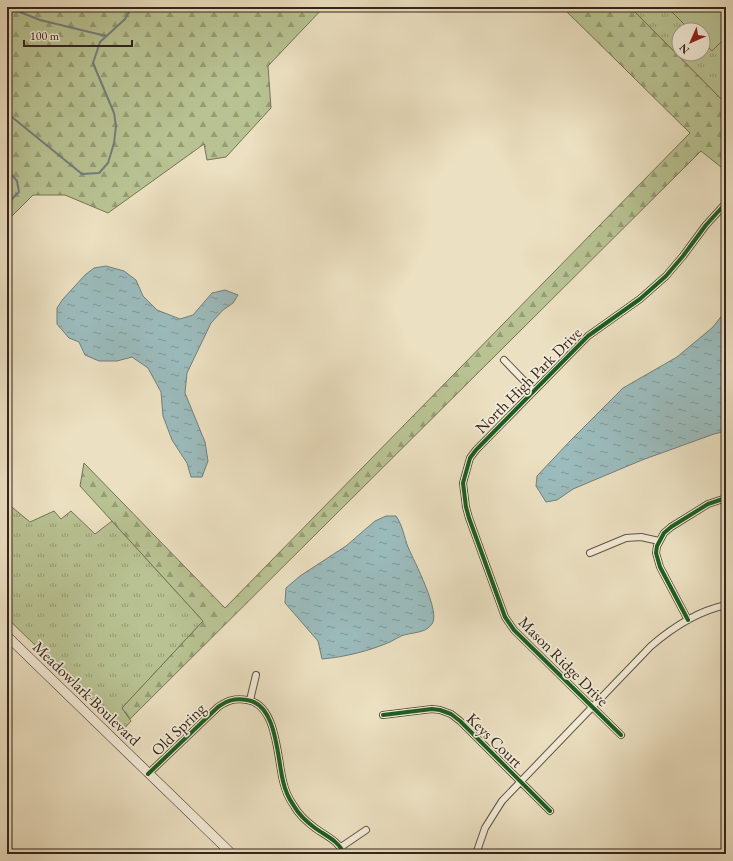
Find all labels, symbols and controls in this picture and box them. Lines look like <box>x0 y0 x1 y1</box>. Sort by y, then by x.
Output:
scale bar <box>24 22 132 48</box>
north arrow <box>671 22 711 62</box>
text: 100 m <box>30 28 60 44</box>
text: N <box>676 41 692 57</box>
street label: North High Park Drive <box>471 323 586 438</box>
street label: Mason Ridge Drive <box>514 612 613 711</box>
street label: Meadowlark Boulevard <box>28 636 146 751</box>
street label: Old Spring <box>147 698 211 760</box>
street label: Keys Court <box>462 708 527 772</box>

